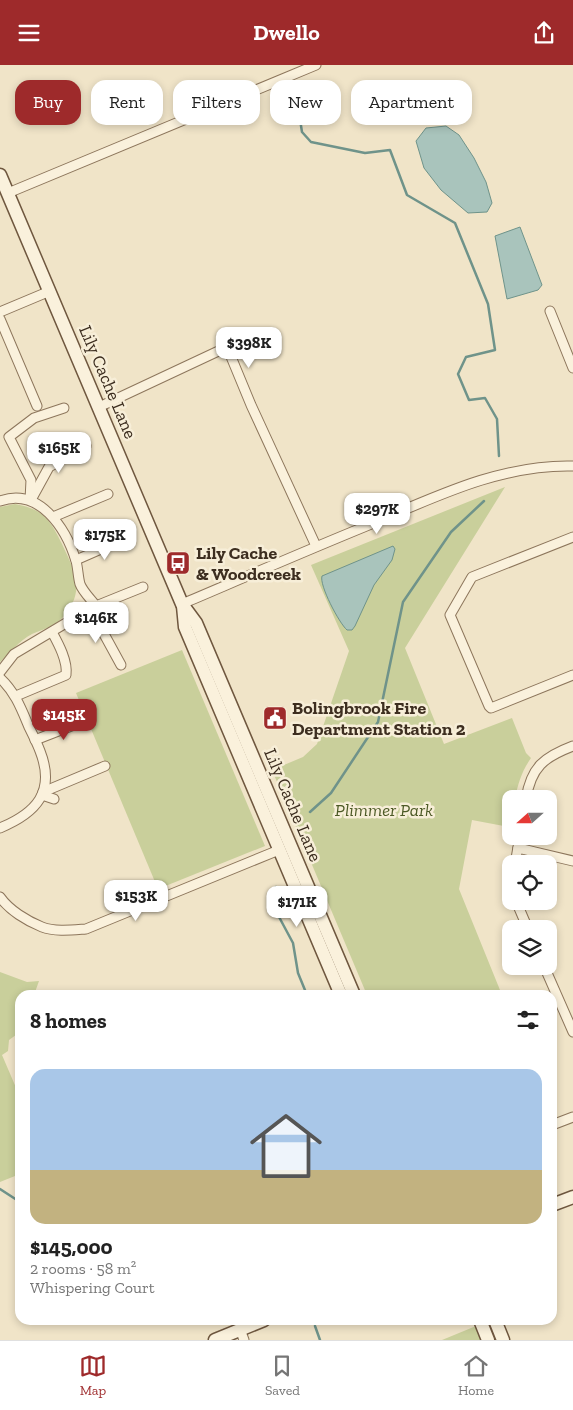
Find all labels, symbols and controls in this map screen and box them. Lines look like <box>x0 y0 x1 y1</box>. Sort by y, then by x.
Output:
icon: menu <box>15 19 43 47</box>
text: Dwello <box>253 19 320 46</box>
icon: share <box>530 19 558 47</box>
chip: Buy <box>15 80 81 125</box>
chip: Rent <box>91 80 163 125</box>
chip: Filters <box>173 80 260 125</box>
chip: New <box>270 80 341 125</box>
chip: Apartment <box>351 80 472 125</box>
street label: Lily Cache Lane <box>74 322 142 442</box>
pin: $398K <box>214 327 284 369</box>
text: $398K <box>227 333 271 352</box>
pin: $165K <box>24 431 94 474</box>
text: $165K <box>38 438 80 457</box>
pin: $297K <box>342 493 412 535</box>
text: $297K <box>355 499 399 518</box>
pin: $175K <box>70 519 140 561</box>
text: $175K <box>84 525 126 544</box>
place label: Lily Cache & Woodcreek <box>196 542 301 585</box>
bus stop icon: Lily Cache & Woodcreek <box>165 550 191 576</box>
pin: $146K <box>61 601 131 644</box>
text: $146K <box>75 608 117 627</box>
place label: Bolingbrook Fire Department Station 2 <box>292 697 466 740</box>
pin: $145K <box>29 699 99 741</box>
text: $145K <box>43 705 85 724</box>
public building icon: Bolingbrook Fire Department Station 2 <box>262 705 288 731</box>
street label: Lily Cache Lane <box>259 745 327 865</box>
north arrow <box>502 790 558 845</box>
map controls <box>502 790 557 975</box>
park label: Plimmer Park <box>335 799 433 821</box>
button: locate <box>502 855 557 910</box>
pin: $153K <box>101 879 171 922</box>
pin: $171K <box>262 885 332 928</box>
text: $153K <box>115 886 157 905</box>
text: $171K <box>277 892 317 911</box>
button: layers <box>502 920 557 975</box>
icon: filters <box>514 1006 542 1034</box>
text: 8 homes <box>30 1008 107 1033</box>
icon: home <box>241 1101 331 1191</box>
text: $145,000 <box>30 1234 113 1259</box>
text: 2 rooms · 58 m² <box>30 1259 136 1278</box>
text: Whispering Court <box>30 1278 155 1297</box>
tab: Map <box>79 1352 107 1399</box>
tab: Saved <box>265 1352 300 1399</box>
tab: Home <box>458 1352 494 1399</box>

